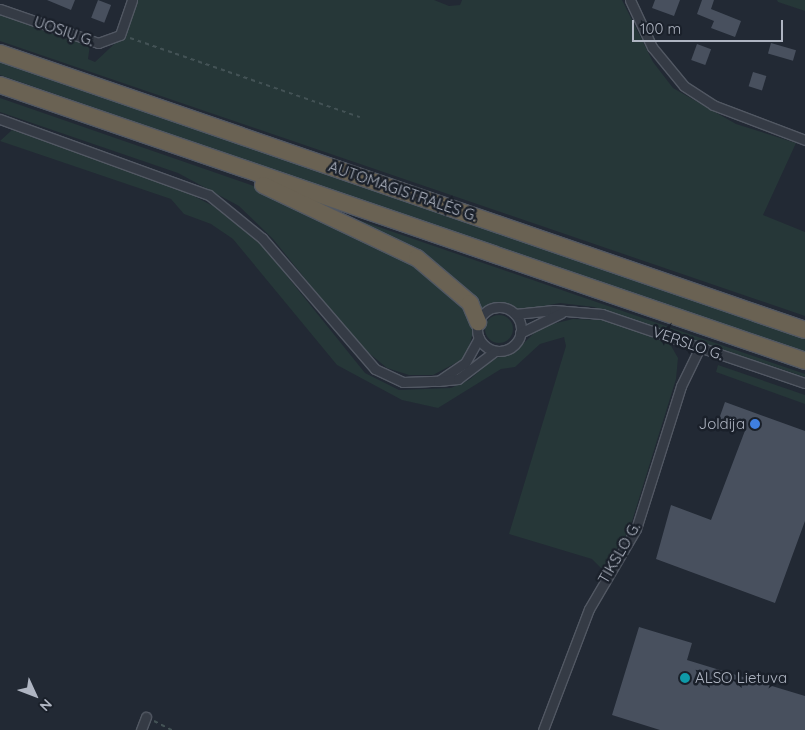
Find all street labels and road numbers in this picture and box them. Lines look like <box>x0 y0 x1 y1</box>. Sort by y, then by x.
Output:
street label: UOSIŲ G. <box>32 12 96 50</box>
street label: AUTOMAGISTRALĖS G. <box>326 157 480 225</box>
street label: VERSLO G. <box>650 323 726 363</box>
street label: TIKSLO G. <box>594 519 644 587</box>

